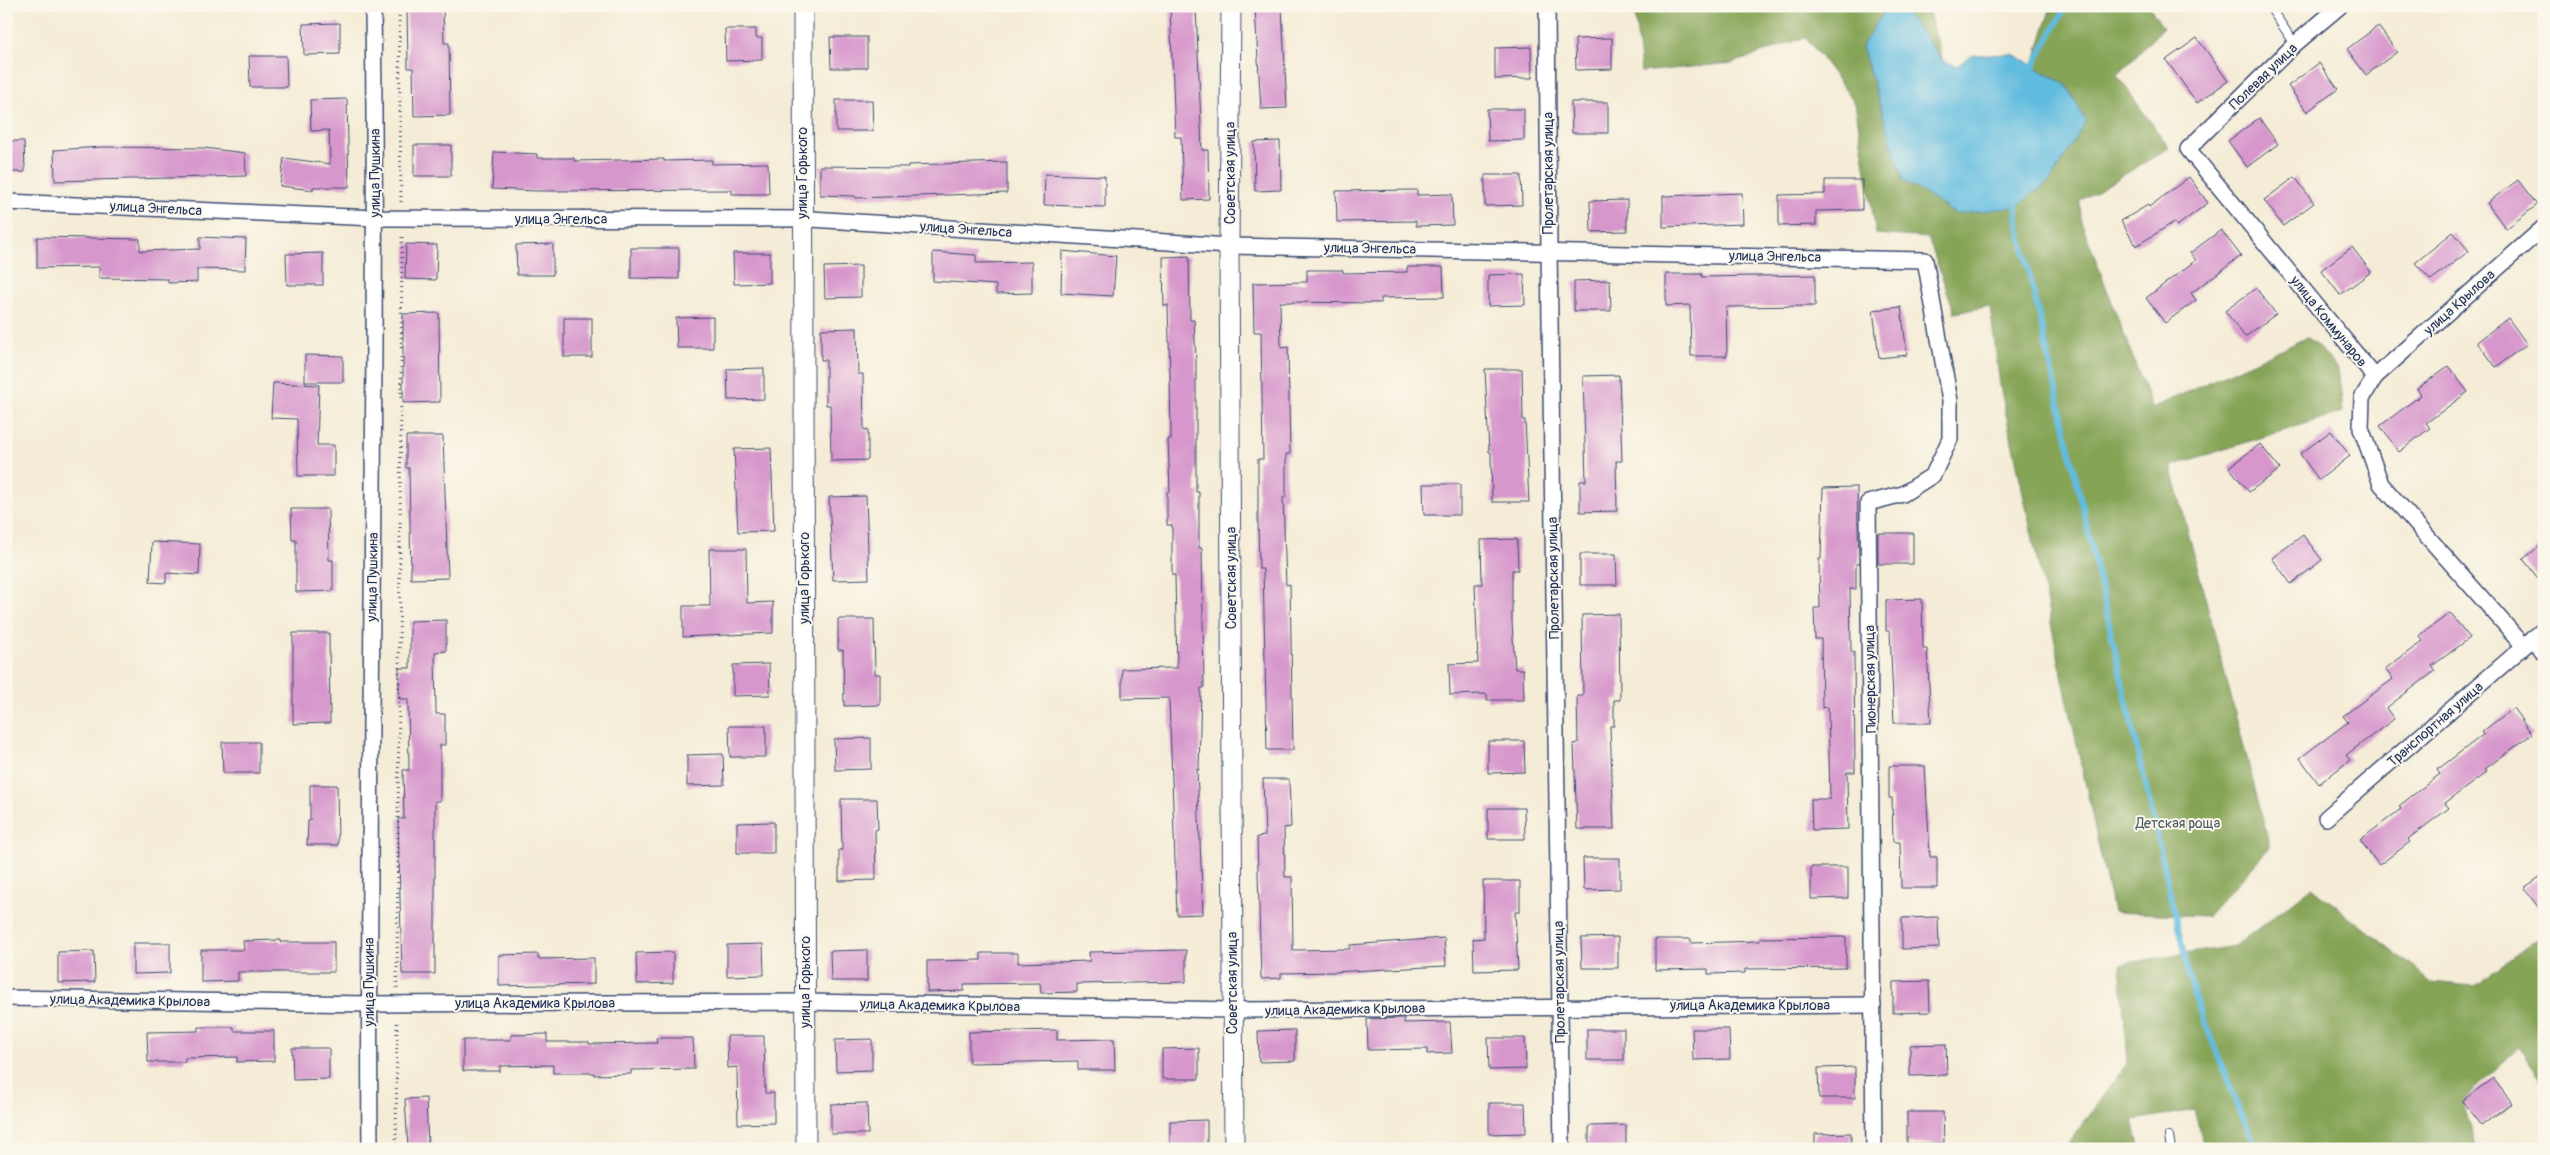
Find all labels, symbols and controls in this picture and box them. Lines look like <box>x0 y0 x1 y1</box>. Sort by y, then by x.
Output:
street label: Полевая улица <box>2226 40 2301 113</box>
street label: Пролетарская улица <box>1540 112 1557 234</box>
street label: Советская улица <box>1222 122 1239 224</box>
street label: улица Горького <box>794 126 811 220</box>
street label: улица Пушкина <box>367 128 384 219</box>
street label: улица Энгельса <box>108 198 203 219</box>
street label: улица Энгельса <box>514 211 607 228</box>
street label: улица Энгельса <box>918 218 1013 241</box>
street label: улица Энгельса <box>1323 239 1416 258</box>
street label: улица Энгельса <box>1728 247 1821 266</box>
street label: улица Крылова <box>2420 266 2498 339</box>
street label: улица Коммунаров <box>2286 272 2371 370</box>
street label: Пролетарская улица <box>1544 517 1563 639</box>
street label: Советская улица <box>1223 527 1240 629</box>
street label: улица Горького <box>796 531 813 625</box>
street label: улица Пушкина <box>363 532 382 623</box>
street label: Пионерская улица <box>1861 625 1880 733</box>
street label: Транспортная улица <box>2384 678 2487 771</box>
park label: Детская роща <box>2135 815 2220 832</box>
street label: Пролетарская улица <box>1550 921 1569 1043</box>
street label: Советская улица <box>1224 932 1241 1034</box>
street label: улица Горького <box>797 935 814 1029</box>
street label: улица Пушкина <box>361 937 378 1028</box>
street label: улица Академика Крылова <box>49 991 210 1010</box>
street label: улица Академика Крылова <box>454 995 615 1012</box>
street label: улица Академика Крылова <box>859 996 1020 1015</box>
street label: улица Академика Крылова <box>1669 997 1830 1014</box>
street label: улица Академика Крылова <box>1264 1000 1425 1019</box>

